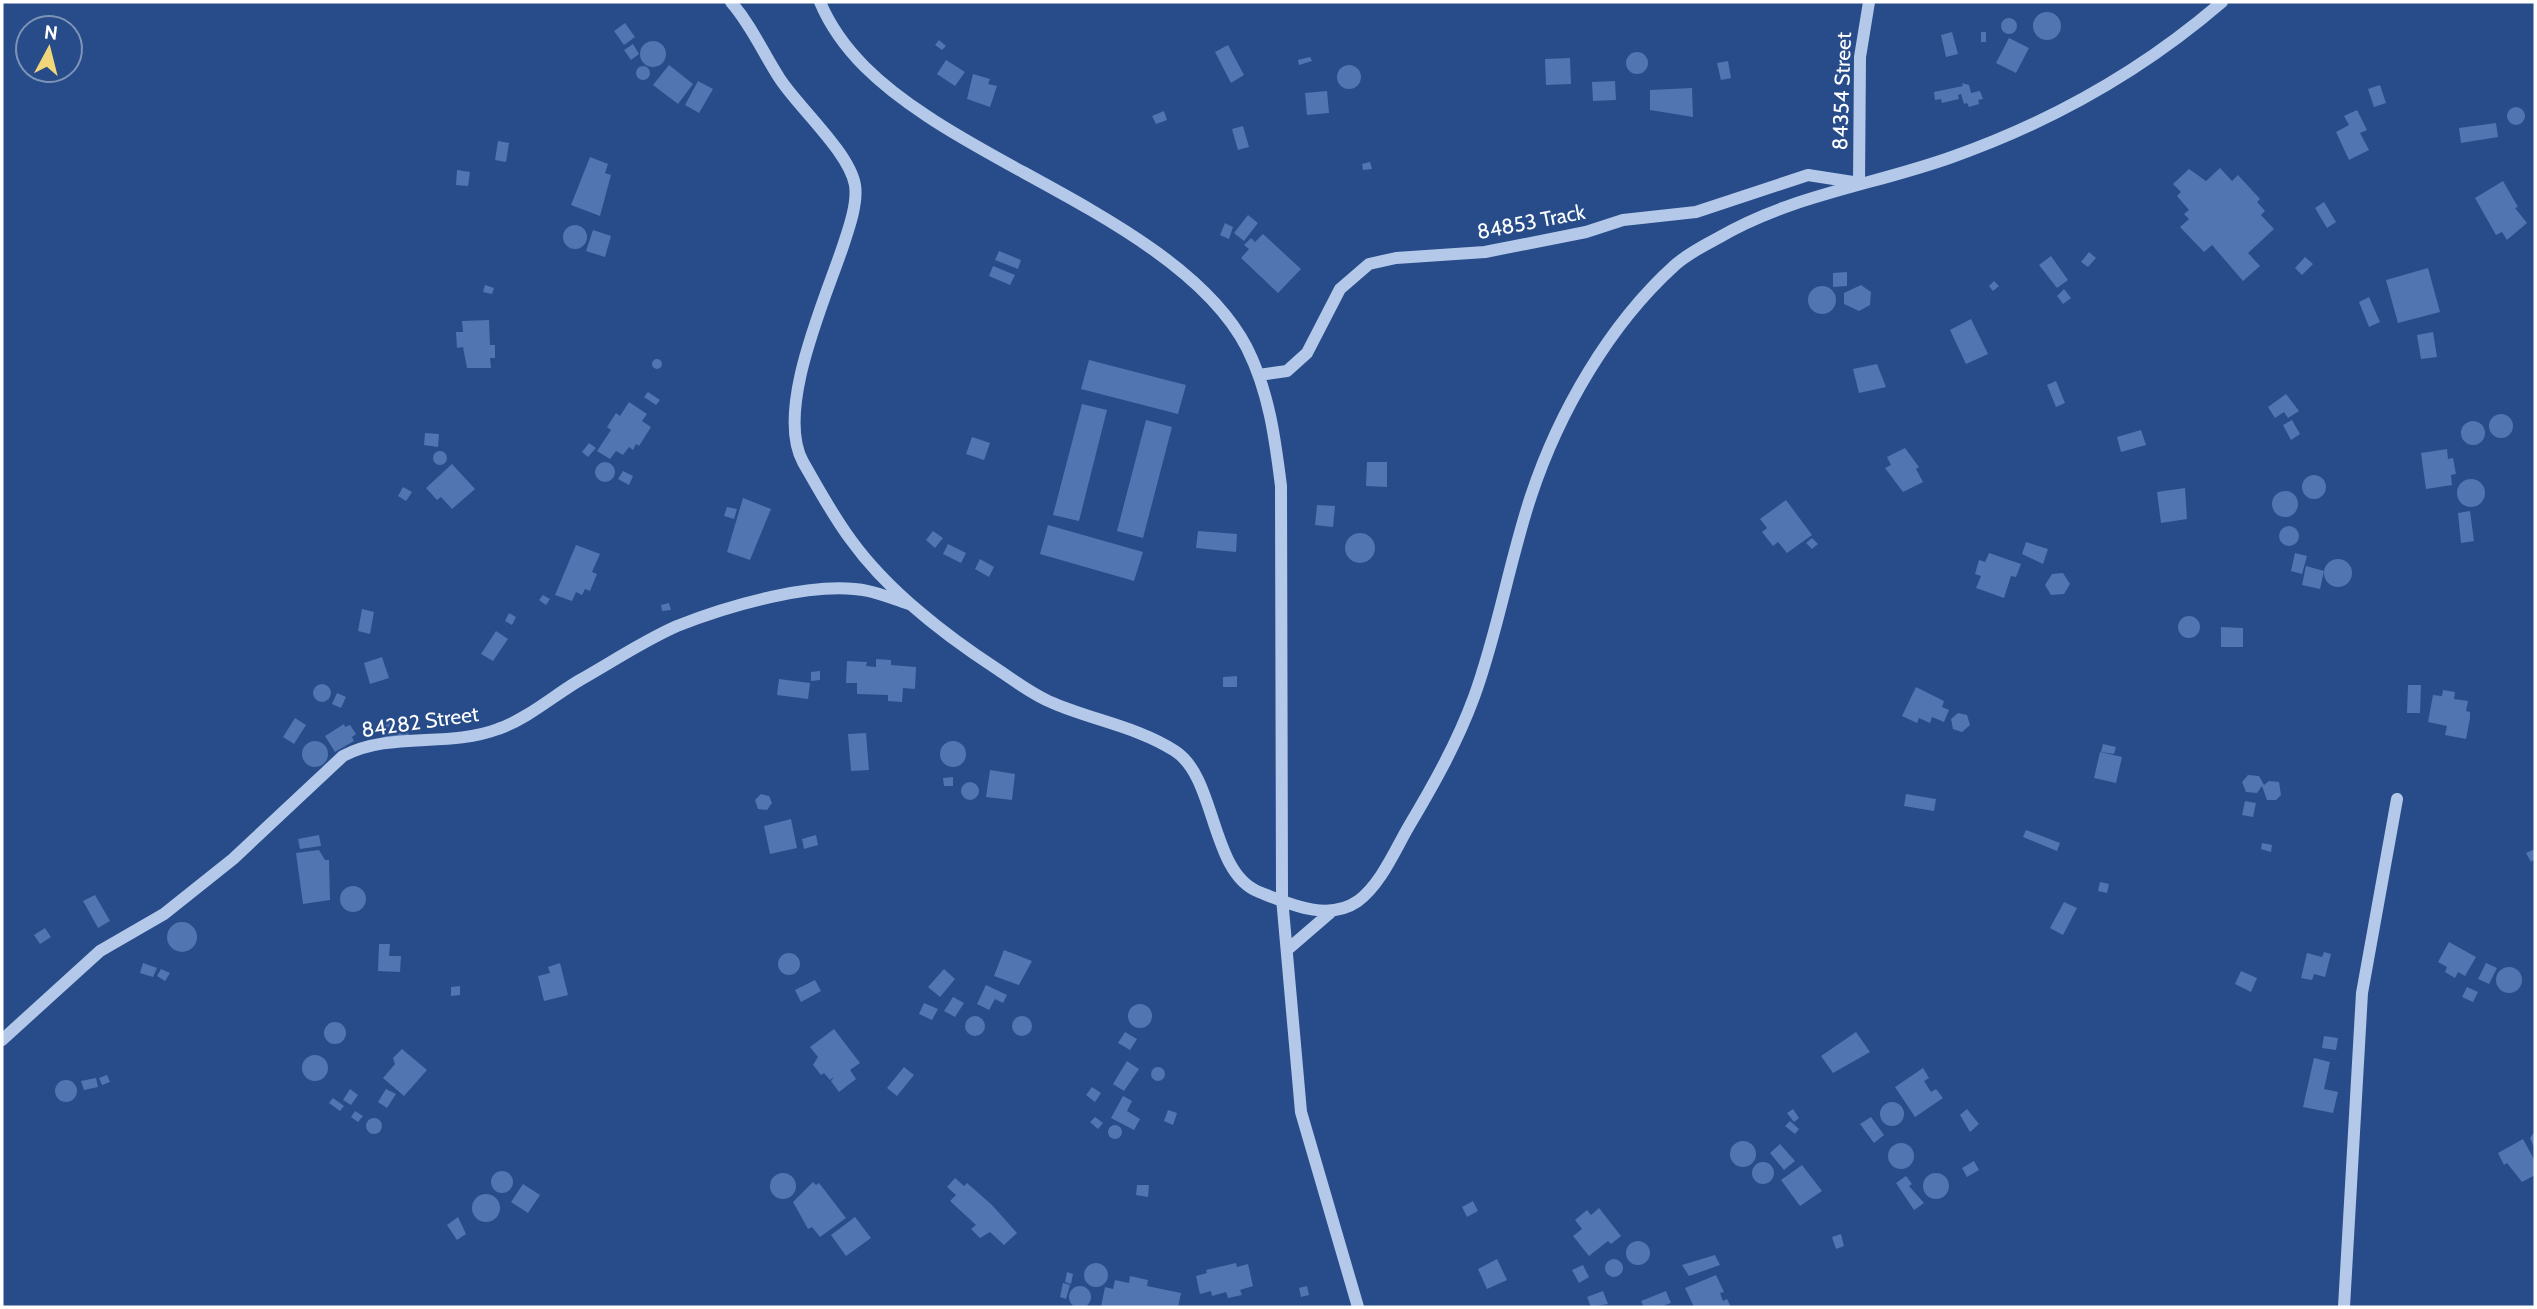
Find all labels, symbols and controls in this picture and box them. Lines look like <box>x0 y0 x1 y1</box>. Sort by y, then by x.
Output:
north arrow <box>14 14 84 84</box>
text: N <box>43 20 59 45</box>
street label: 84354 Street <box>1827 31 1856 151</box>
street label: 84853 Track <box>1475 199 1588 244</box>
street label: 84282 Street <box>360 701 480 742</box>

